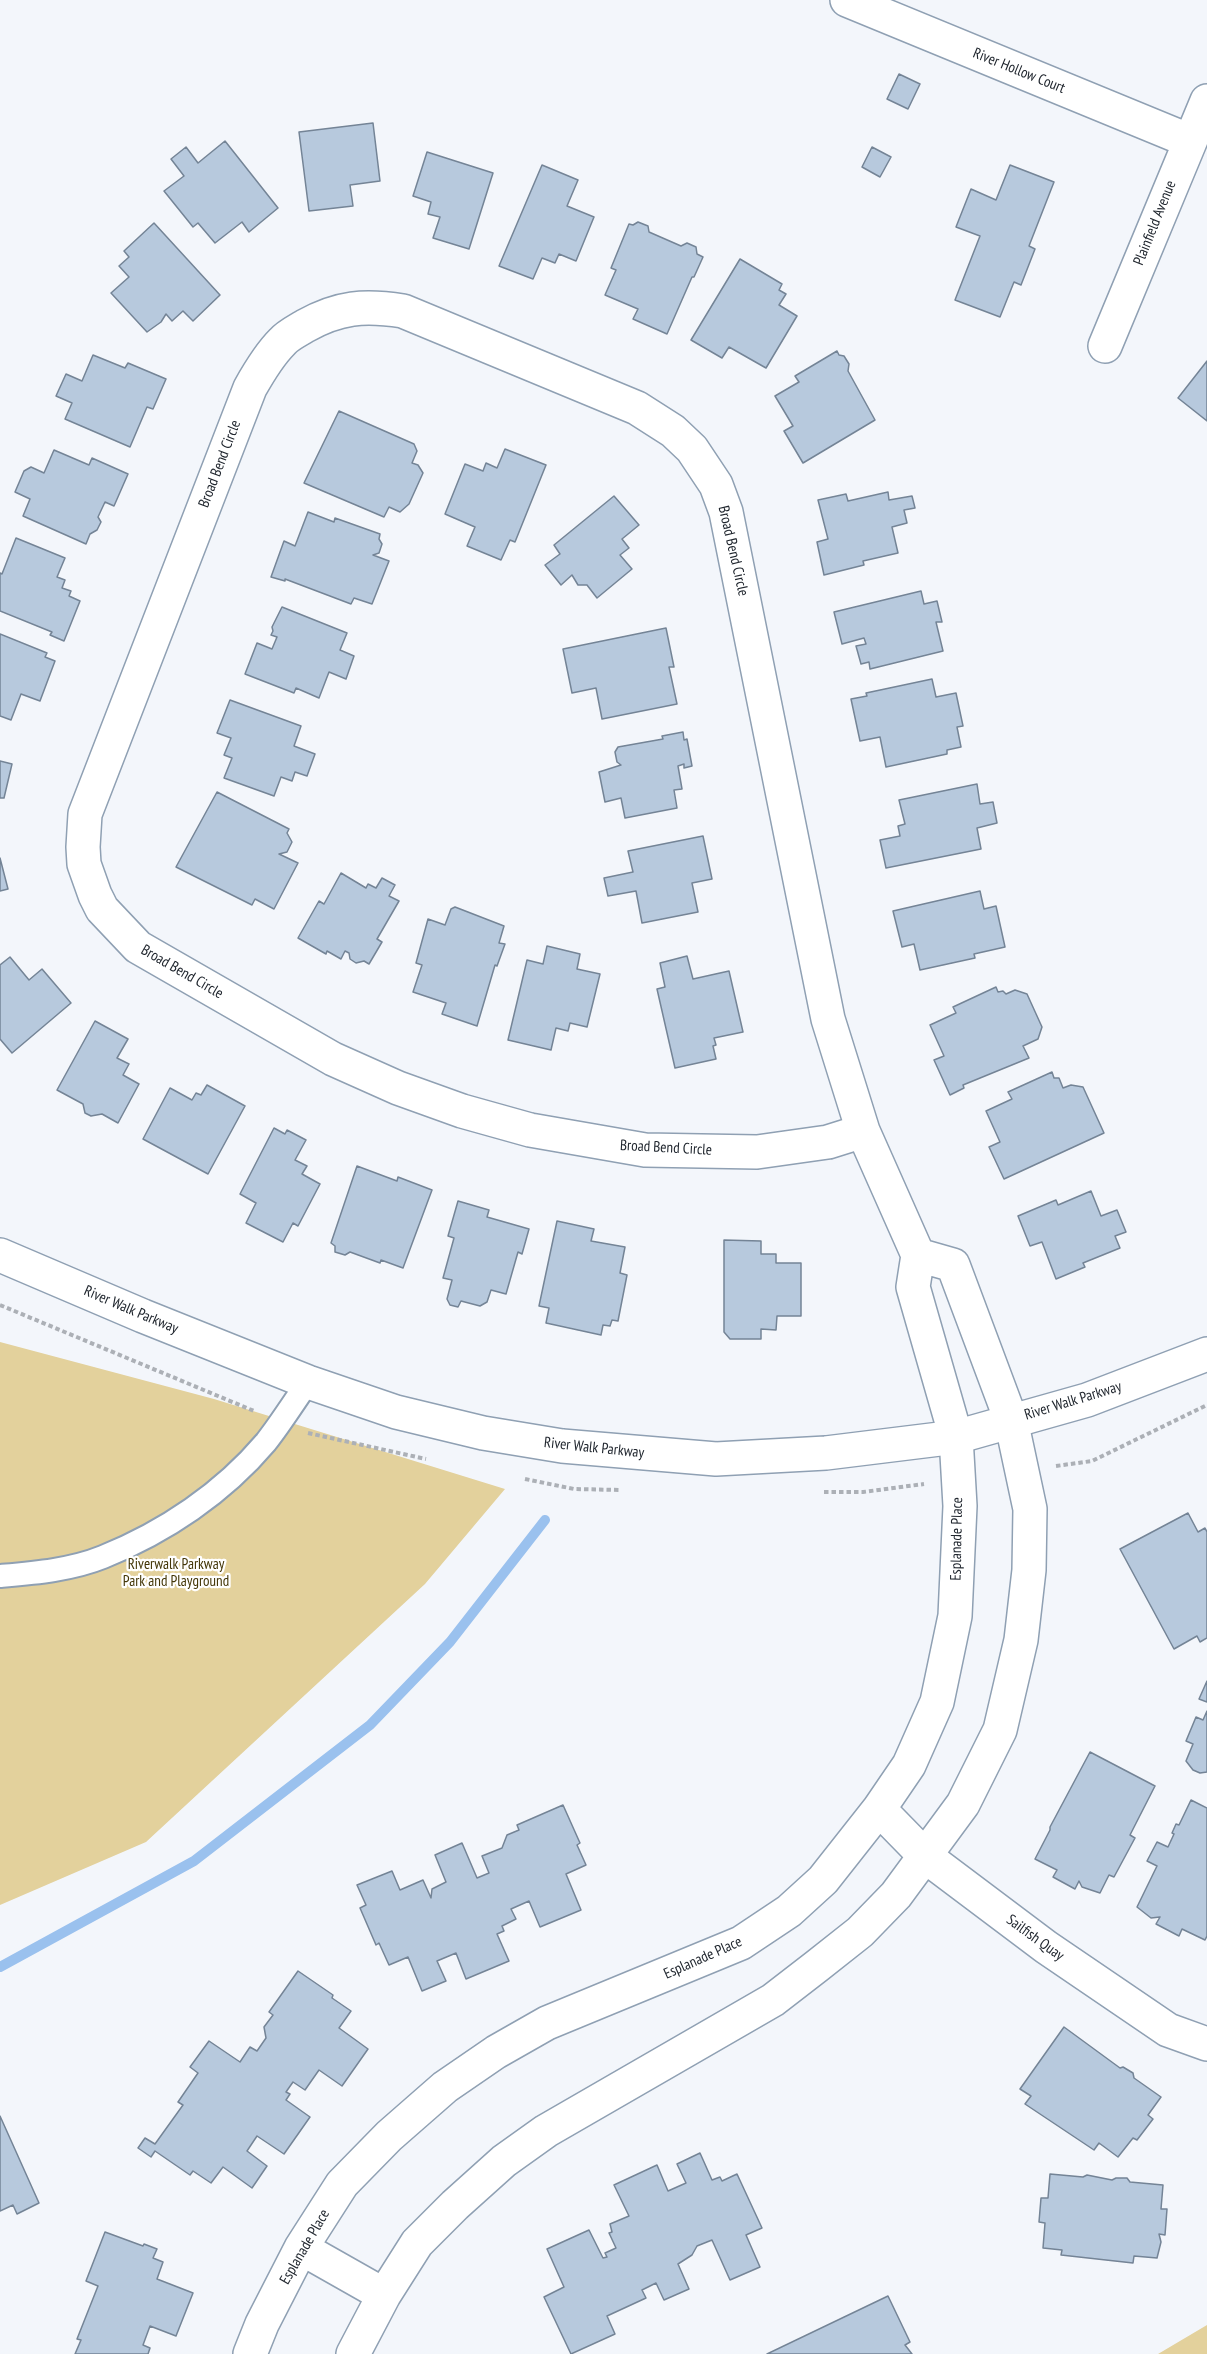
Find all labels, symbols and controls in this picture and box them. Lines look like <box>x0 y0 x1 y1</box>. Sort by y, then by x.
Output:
street label: River Hollow Court <box>970 44 1068 98</box>
street label: Plainfield Avenue <box>1130 178 1180 268</box>
street label: Broad Bend Circle <box>195 418 245 510</box>
street label: Broad Bend Circle <box>714 504 752 598</box>
street label: Broad Bend Circle <box>138 941 226 1003</box>
street label: Broad Bend Circle <box>620 1137 712 1159</box>
street label: River Walk Parkway <box>81 1282 181 1338</box>
street label: River Walk Parkway <box>1022 1378 1124 1424</box>
street label: River Walk Parkway <box>543 1434 645 1462</box>
street label: Esplanade Place <box>947 1497 967 1581</box>
park label: Riverwalk Parkway Park and Playground <box>123 1556 229 1591</box>
street label: Sailfish Quay <box>1003 1911 1067 1965</box>
street label: Esplanade Place <box>661 1933 745 1983</box>
street label: Esplanade Place <box>276 2206 334 2288</box>

